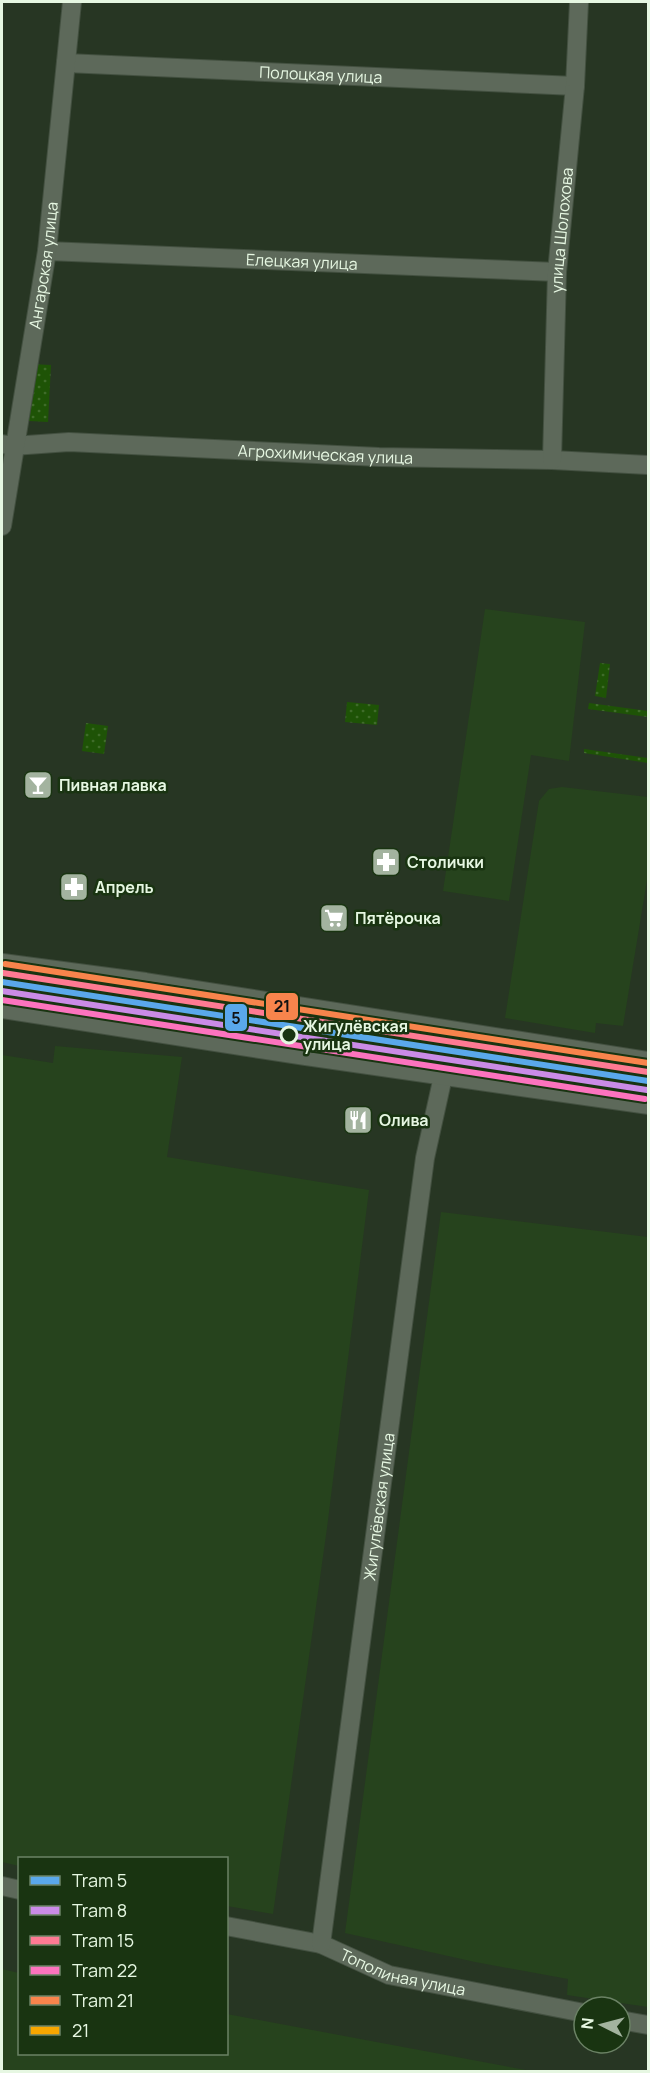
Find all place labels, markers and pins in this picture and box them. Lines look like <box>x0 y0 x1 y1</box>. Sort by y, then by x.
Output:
bar icon: Пивная лавка <box>22 769 54 801</box>
place label: Пивная лавка <box>59 774 167 796</box>
pharmacy icon: Столички <box>370 846 402 878</box>
place label: Столички <box>407 851 484 873</box>
pharmacy icon: Апрель <box>58 871 90 903</box>
place label: Апрель <box>95 876 154 898</box>
supermarket icon: Пятёрочка <box>318 902 350 934</box>
place label: Пятёрочка <box>355 907 441 929</box>
place label: Жигулёвская улица <box>303 1015 408 1055</box>
marker: Жигулёвская улица <box>280 1026 298 1044</box>
restaurant icon: Олива <box>342 1104 374 1136</box>
place label: Олива <box>379 1109 429 1131</box>

